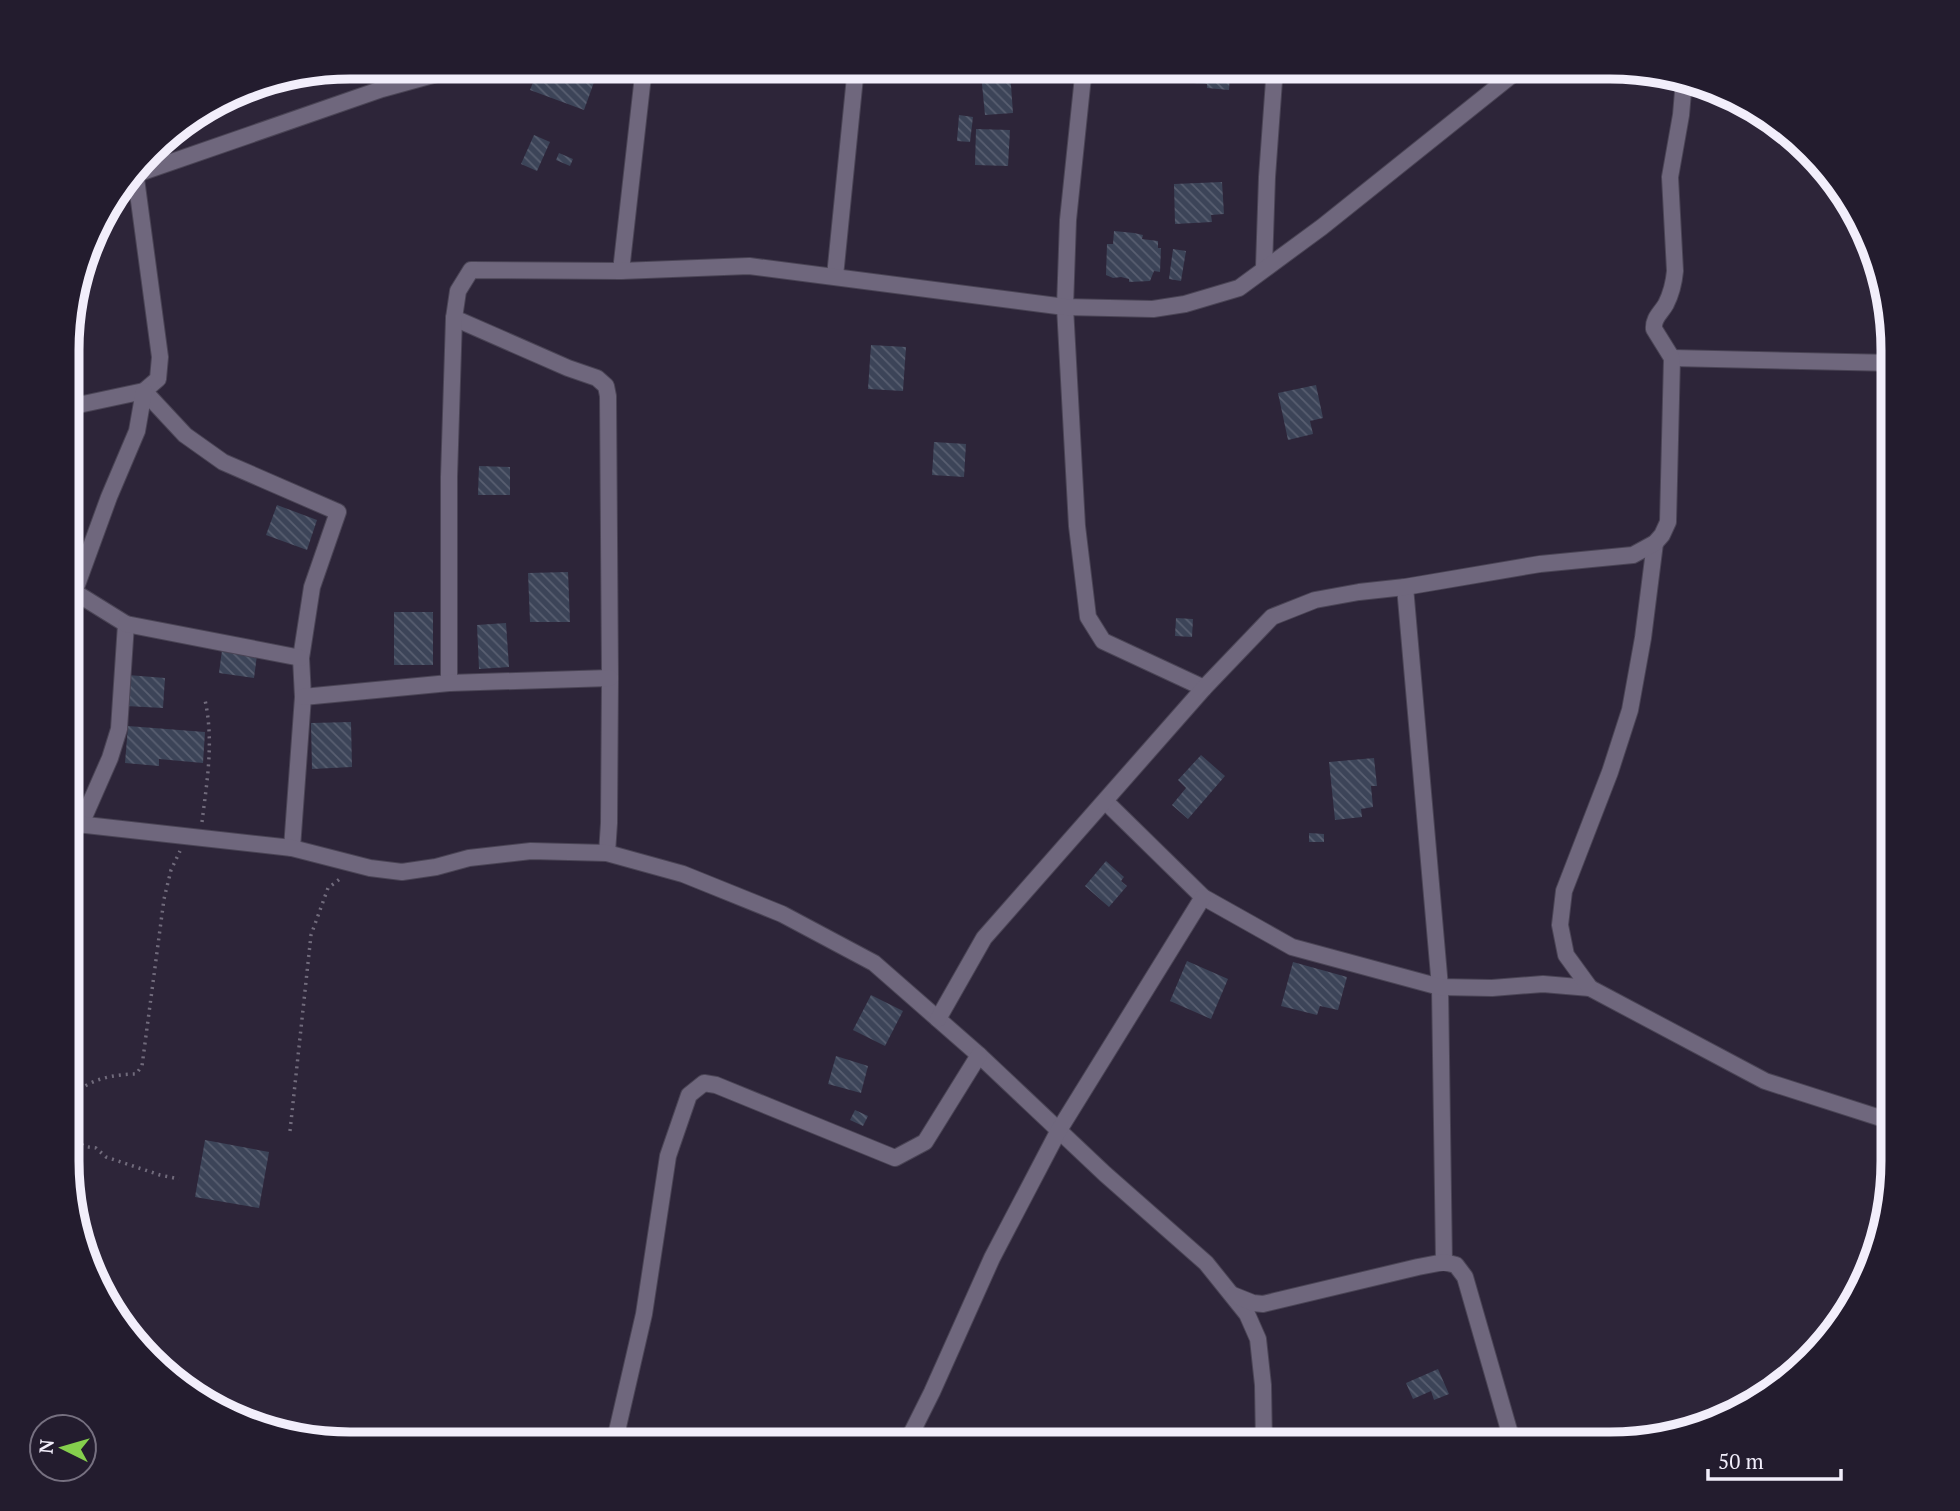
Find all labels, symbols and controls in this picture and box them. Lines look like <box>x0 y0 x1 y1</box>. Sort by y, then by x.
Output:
north arrow <box>28 1413 98 1483</box>
text: N <box>32 1438 59 1455</box>
scale bar <box>1708 1438 1841 1482</box>
text: 50 m <box>1718 1447 1764 1475</box>

